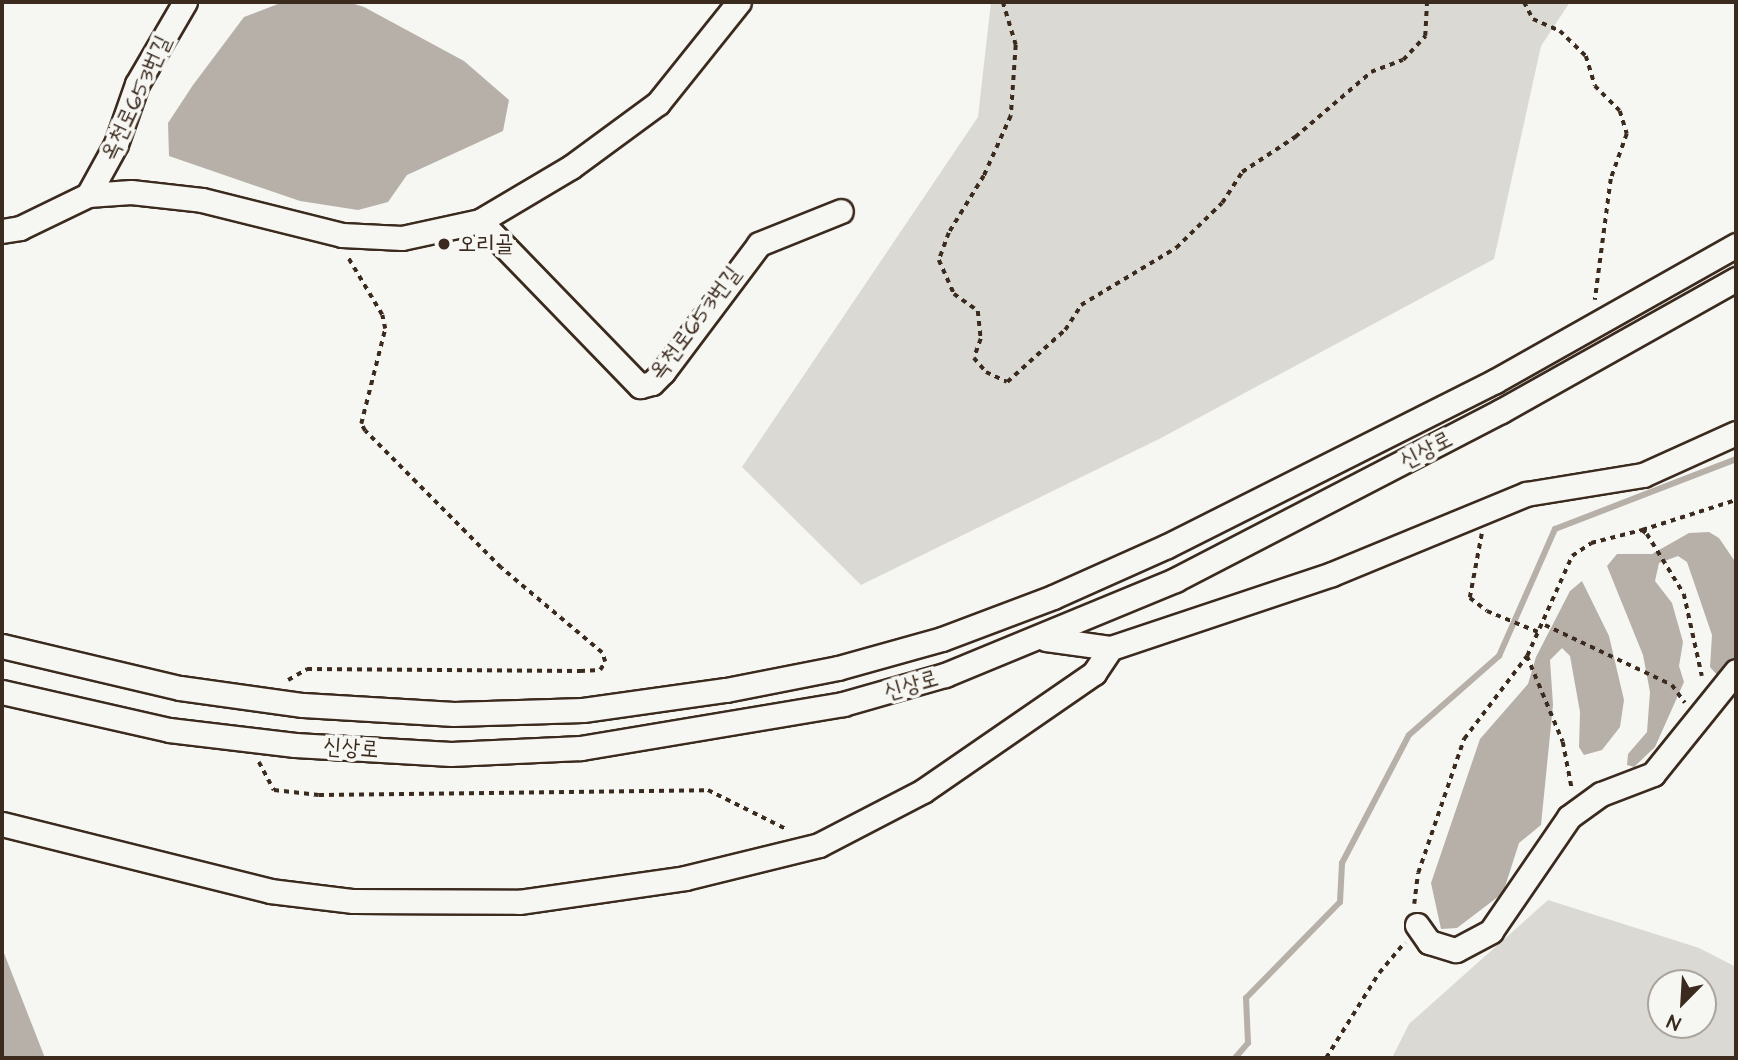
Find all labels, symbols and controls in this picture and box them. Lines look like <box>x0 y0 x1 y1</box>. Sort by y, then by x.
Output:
street label: 옥천로653번길 <box>95 31 177 165</box>
place label: 오리골 <box>458 230 514 258</box>
marker: 오리골 <box>436 236 452 252</box>
street label: 옥천로653번길 <box>643 261 747 385</box>
street label: 신상로 <box>1395 425 1457 475</box>
street label: 신상로 <box>881 664 941 706</box>
street label: 신상로 <box>322 732 380 764</box>
north arrow <box>1647 969 1717 1039</box>
text: N <box>1663 1007 1685 1037</box>

